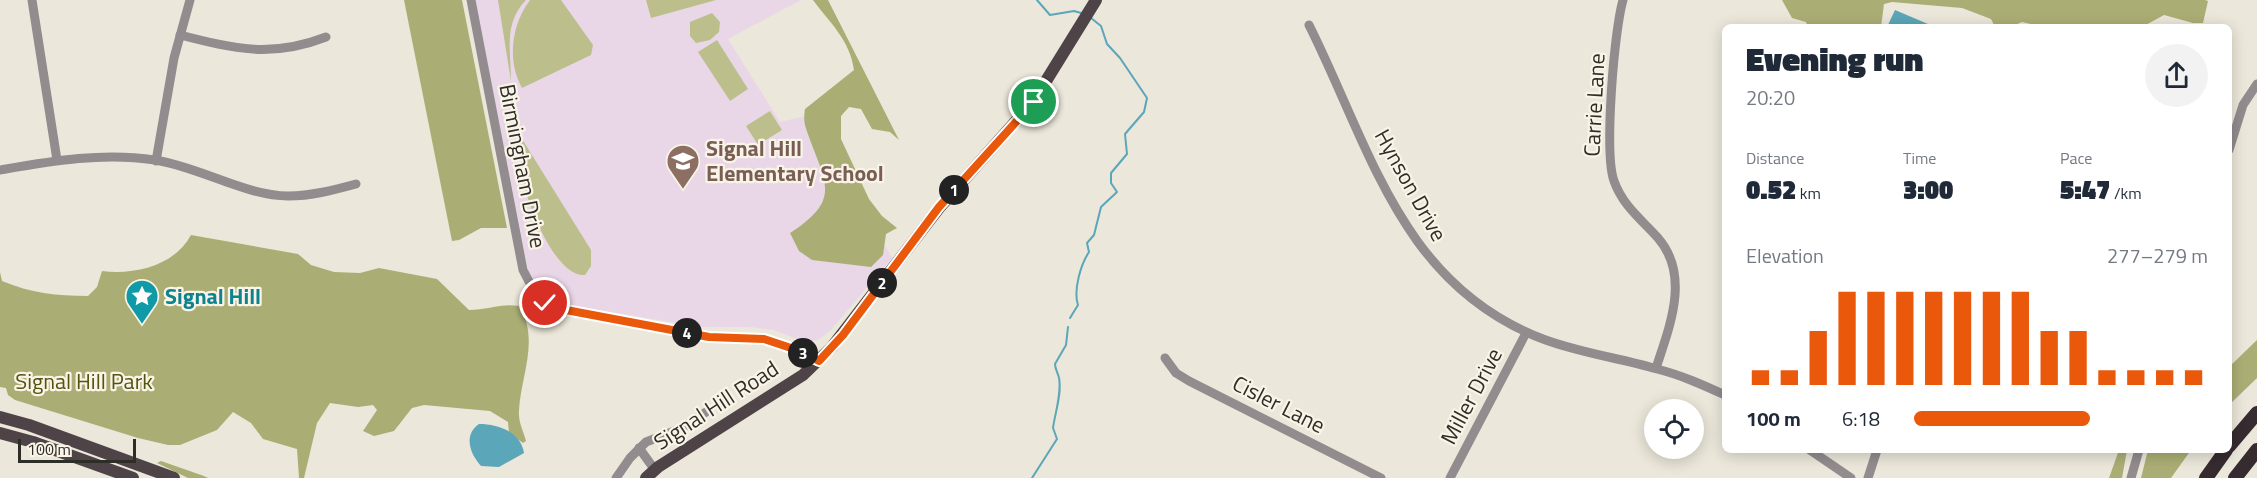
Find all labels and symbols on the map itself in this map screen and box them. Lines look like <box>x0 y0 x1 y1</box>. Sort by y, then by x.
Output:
street label: Carrie Lane <box>1574 52 1614 158</box>
pin <box>1008 76 1059 127</box>
street label: Birmingham Drive <box>490 81 556 251</box>
street label: Hynson Drive <box>1366 123 1456 247</box>
place label: Signal Hill Elementary School <box>706 131 884 190</box>
school or university icon: Signal Hill Elementary School <box>665 143 701 190</box>
pin: 1 <box>939 175 969 205</box>
pin: 2 <box>867 268 897 298</box>
pin <box>519 277 570 328</box>
place icon: Signal Hill <box>124 278 160 325</box>
place label: Signal Hill <box>165 279 261 313</box>
pin: 4 <box>672 318 702 348</box>
pin: 3 <box>788 338 818 368</box>
street label: Miller Drive <box>1431 342 1511 450</box>
street label: Signal Hill Road <box>647 352 785 458</box>
park label: Signal Hill Park <box>15 364 153 398</box>
street label: Cisler Lane <box>1227 366 1331 442</box>
scale bar <box>18 436 136 464</box>

